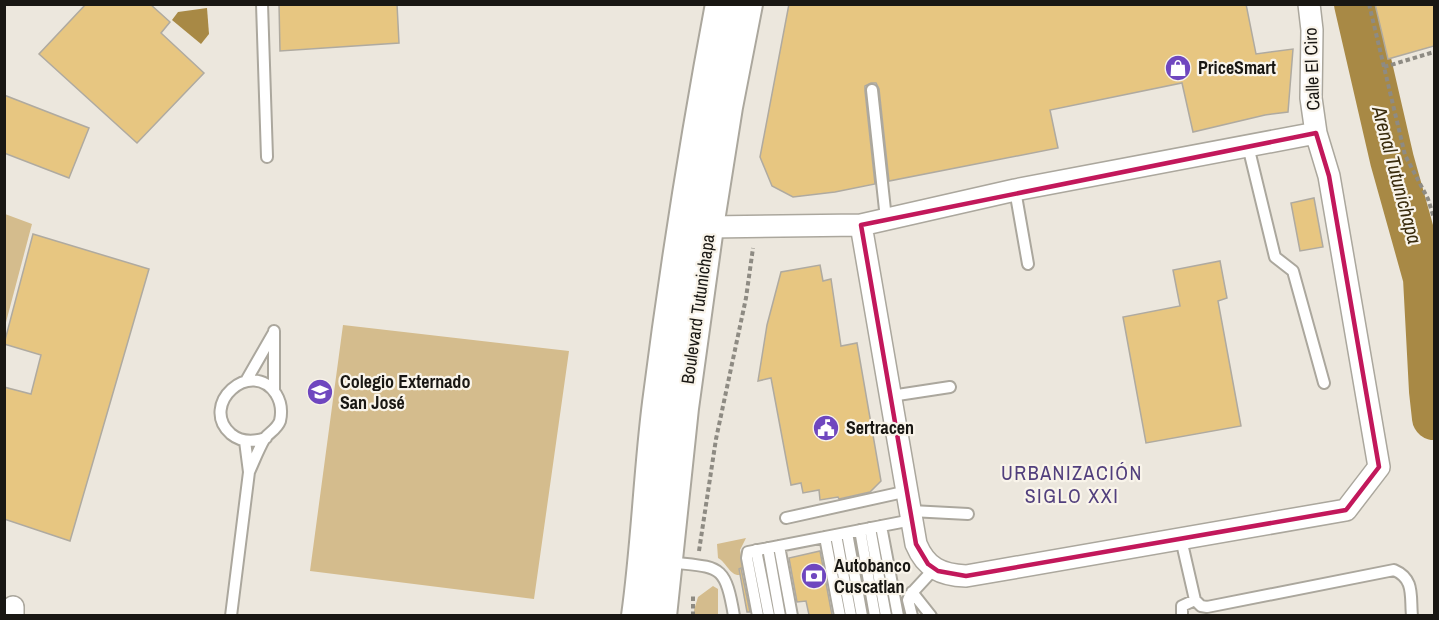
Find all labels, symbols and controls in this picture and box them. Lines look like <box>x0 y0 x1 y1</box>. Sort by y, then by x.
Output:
street label: Calle El Ciro <box>1298 27 1325 111</box>
shop icon: PriceSmart <box>1163 53 1193 83</box>
place label: PriceSmart <box>1198 55 1276 80</box>
water label: Arenal Tutunichapa <box>1366 102 1429 247</box>
street label: Boulevard Tutunichapa <box>675 232 720 385</box>
place label: Colegio Externado San José <box>340 369 470 415</box>
school or university icon: Colegio Externado San José <box>305 377 335 407</box>
public building icon: Sertracen <box>811 413 841 443</box>
place label: Sertracen <box>846 415 914 440</box>
district label: URBANIZACIÓN SIGLO XXI <box>1001 459 1143 509</box>
place label: Autobanco Cuscatlan <box>834 553 911 599</box>
bank icon: Autobanco Cuscatlan <box>799 561 829 591</box>

